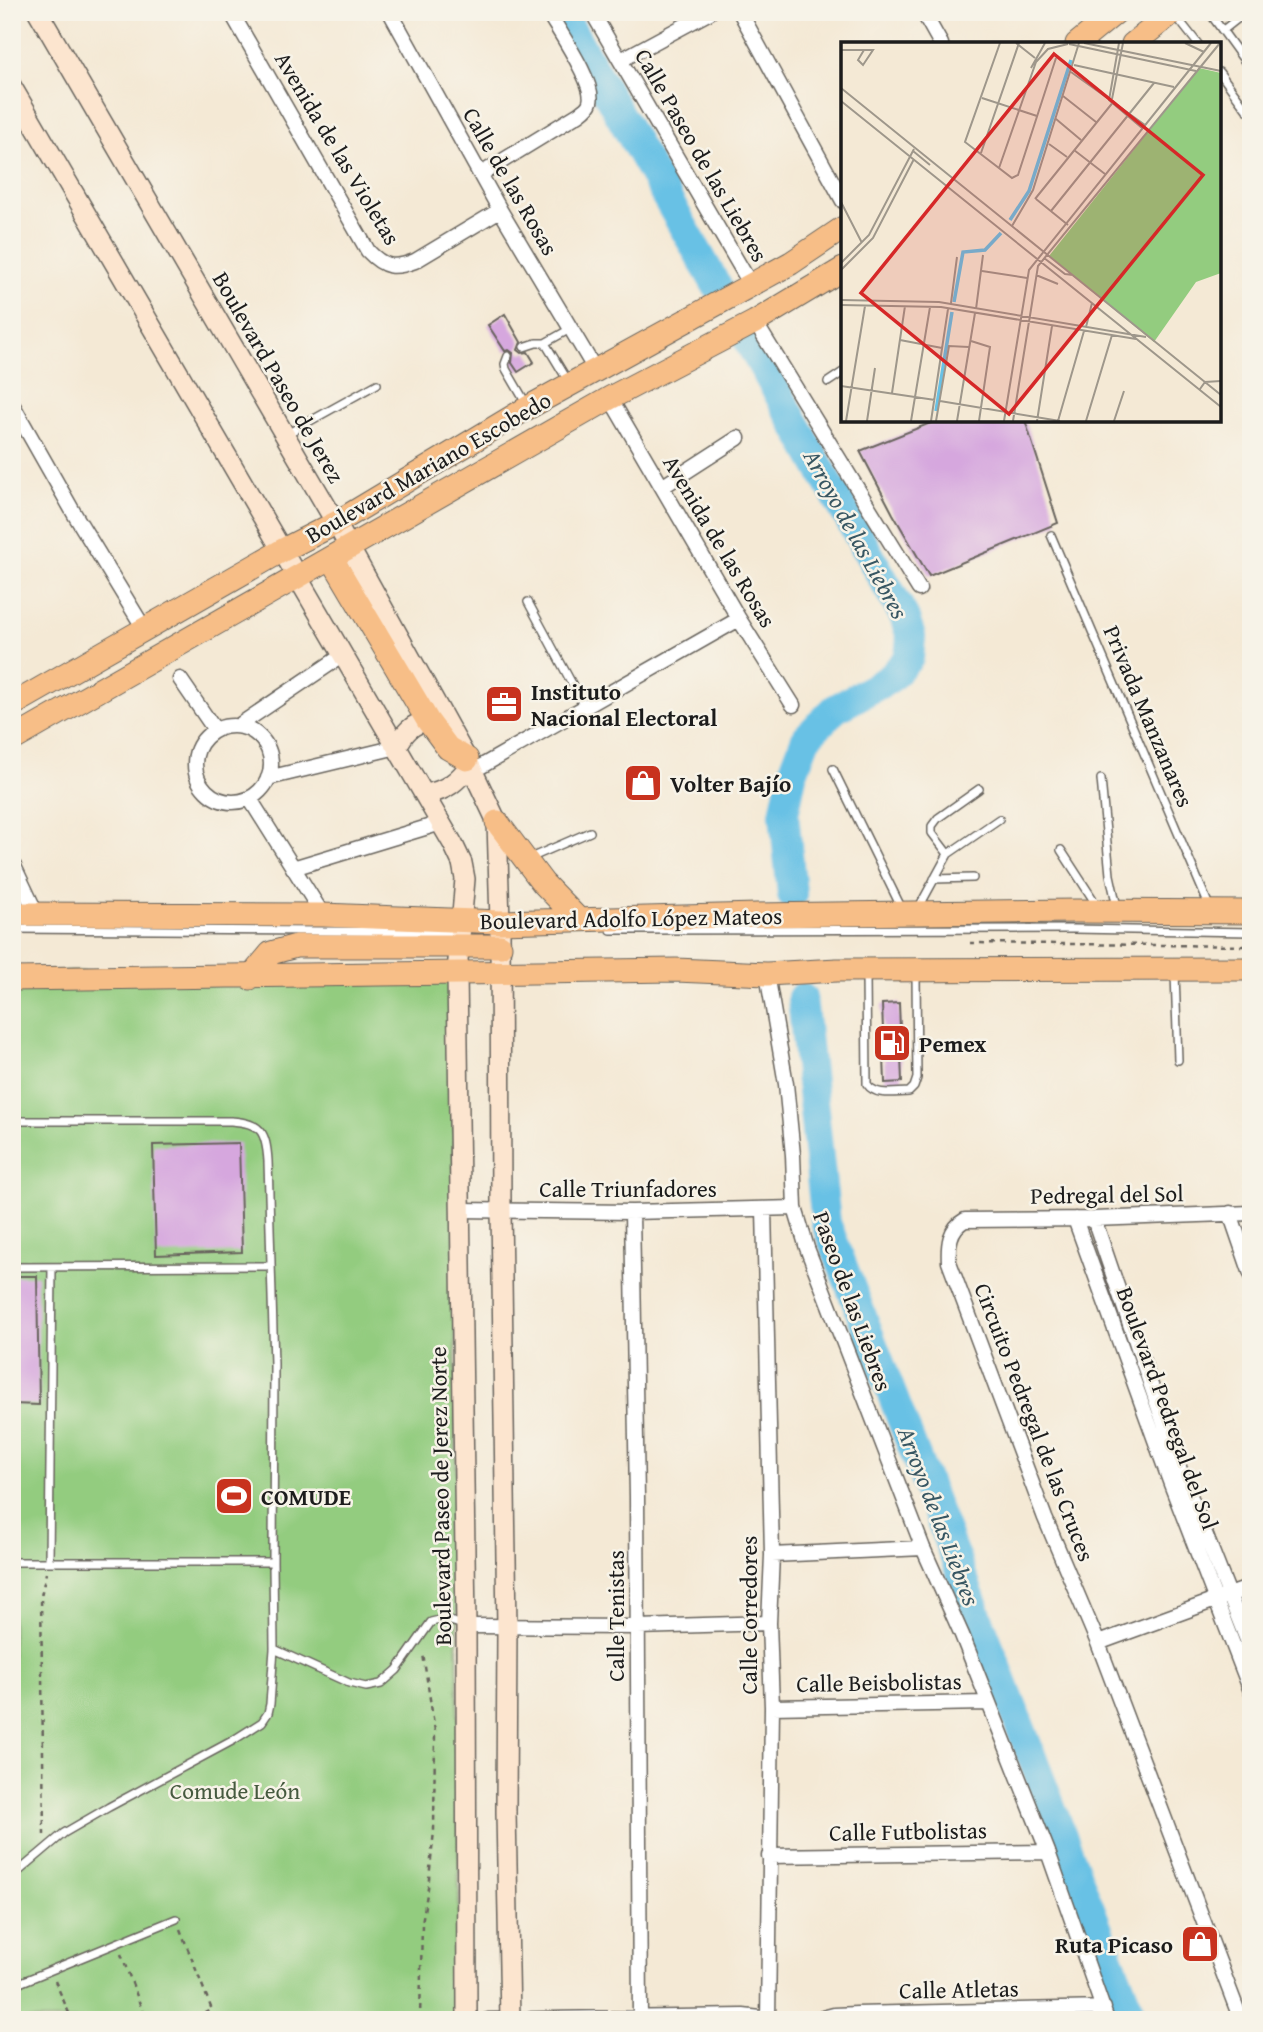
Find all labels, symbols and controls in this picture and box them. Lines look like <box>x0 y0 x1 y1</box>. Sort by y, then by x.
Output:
street label: Calle Paseo de las Liebres <box>627 42 777 268</box>
inset map <box>841 42 1221 422</box>
street label: Avenida de las Violetas <box>267 45 409 251</box>
street label: Calle de las Rosas <box>455 101 567 261</box>
street label: Boulevard Paseo de Jerez <box>205 265 353 489</box>
street label: Boulevard Mariano Escobedo <box>299 383 557 551</box>
water label: Arroyo de las Liebres <box>794 442 917 625</box>
street label: Avenida de las Rosas <box>655 449 785 633</box>
street label: Privada Manzanares <box>1096 620 1202 812</box>
place label: Instituto Nacional Electoral <box>531 675 717 734</box>
office icon: Instituto Nacional Electoral <box>483 683 525 725</box>
shop icon: Volter Bajío <box>622 762 664 804</box>
place label: Volter Bajío <box>670 767 791 800</box>
street label: Boulevard Adolfo López Mateos <box>480 899 782 937</box>
fuel station icon: Pemex <box>871 1022 913 1064</box>
place label: Pemex <box>919 1027 986 1060</box>
street label: Calle Triunfadores <box>539 1172 717 1205</box>
street label: Pedregal del Sol <box>1030 1176 1184 1212</box>
street label: Paseo de las Liebres <box>805 1207 901 1395</box>
street label: Circuito Pedregal de las Cruces <box>967 1278 1103 1566</box>
street label: Boulevard Pedregal del Sol <box>1109 1282 1227 1534</box>
street label: Boulevard Paseo de Jerez Norte <box>421 1346 459 1646</box>
water label: Arroyo de las Liebres <box>888 1421 989 1611</box>
sports icon: COMUDE <box>213 1475 255 1517</box>
place label: COMUDE <box>261 1480 351 1513</box>
street label: Calle Corredores <box>732 1536 765 1694</box>
street label: Calle Tenistas <box>599 1550 632 1682</box>
street label: Calle Beisbolistas <box>796 1664 962 1700</box>
park label: Comude León <box>170 1774 300 1807</box>
street label: Calle Futbolistas <box>829 1813 987 1849</box>
shop icon: Ruta Picaso <box>1179 1923 1221 1965</box>
place label: Ruta Picaso <box>1055 1928 1173 1961</box>
street label: Calle Atletas <box>899 1971 1019 2007</box>

